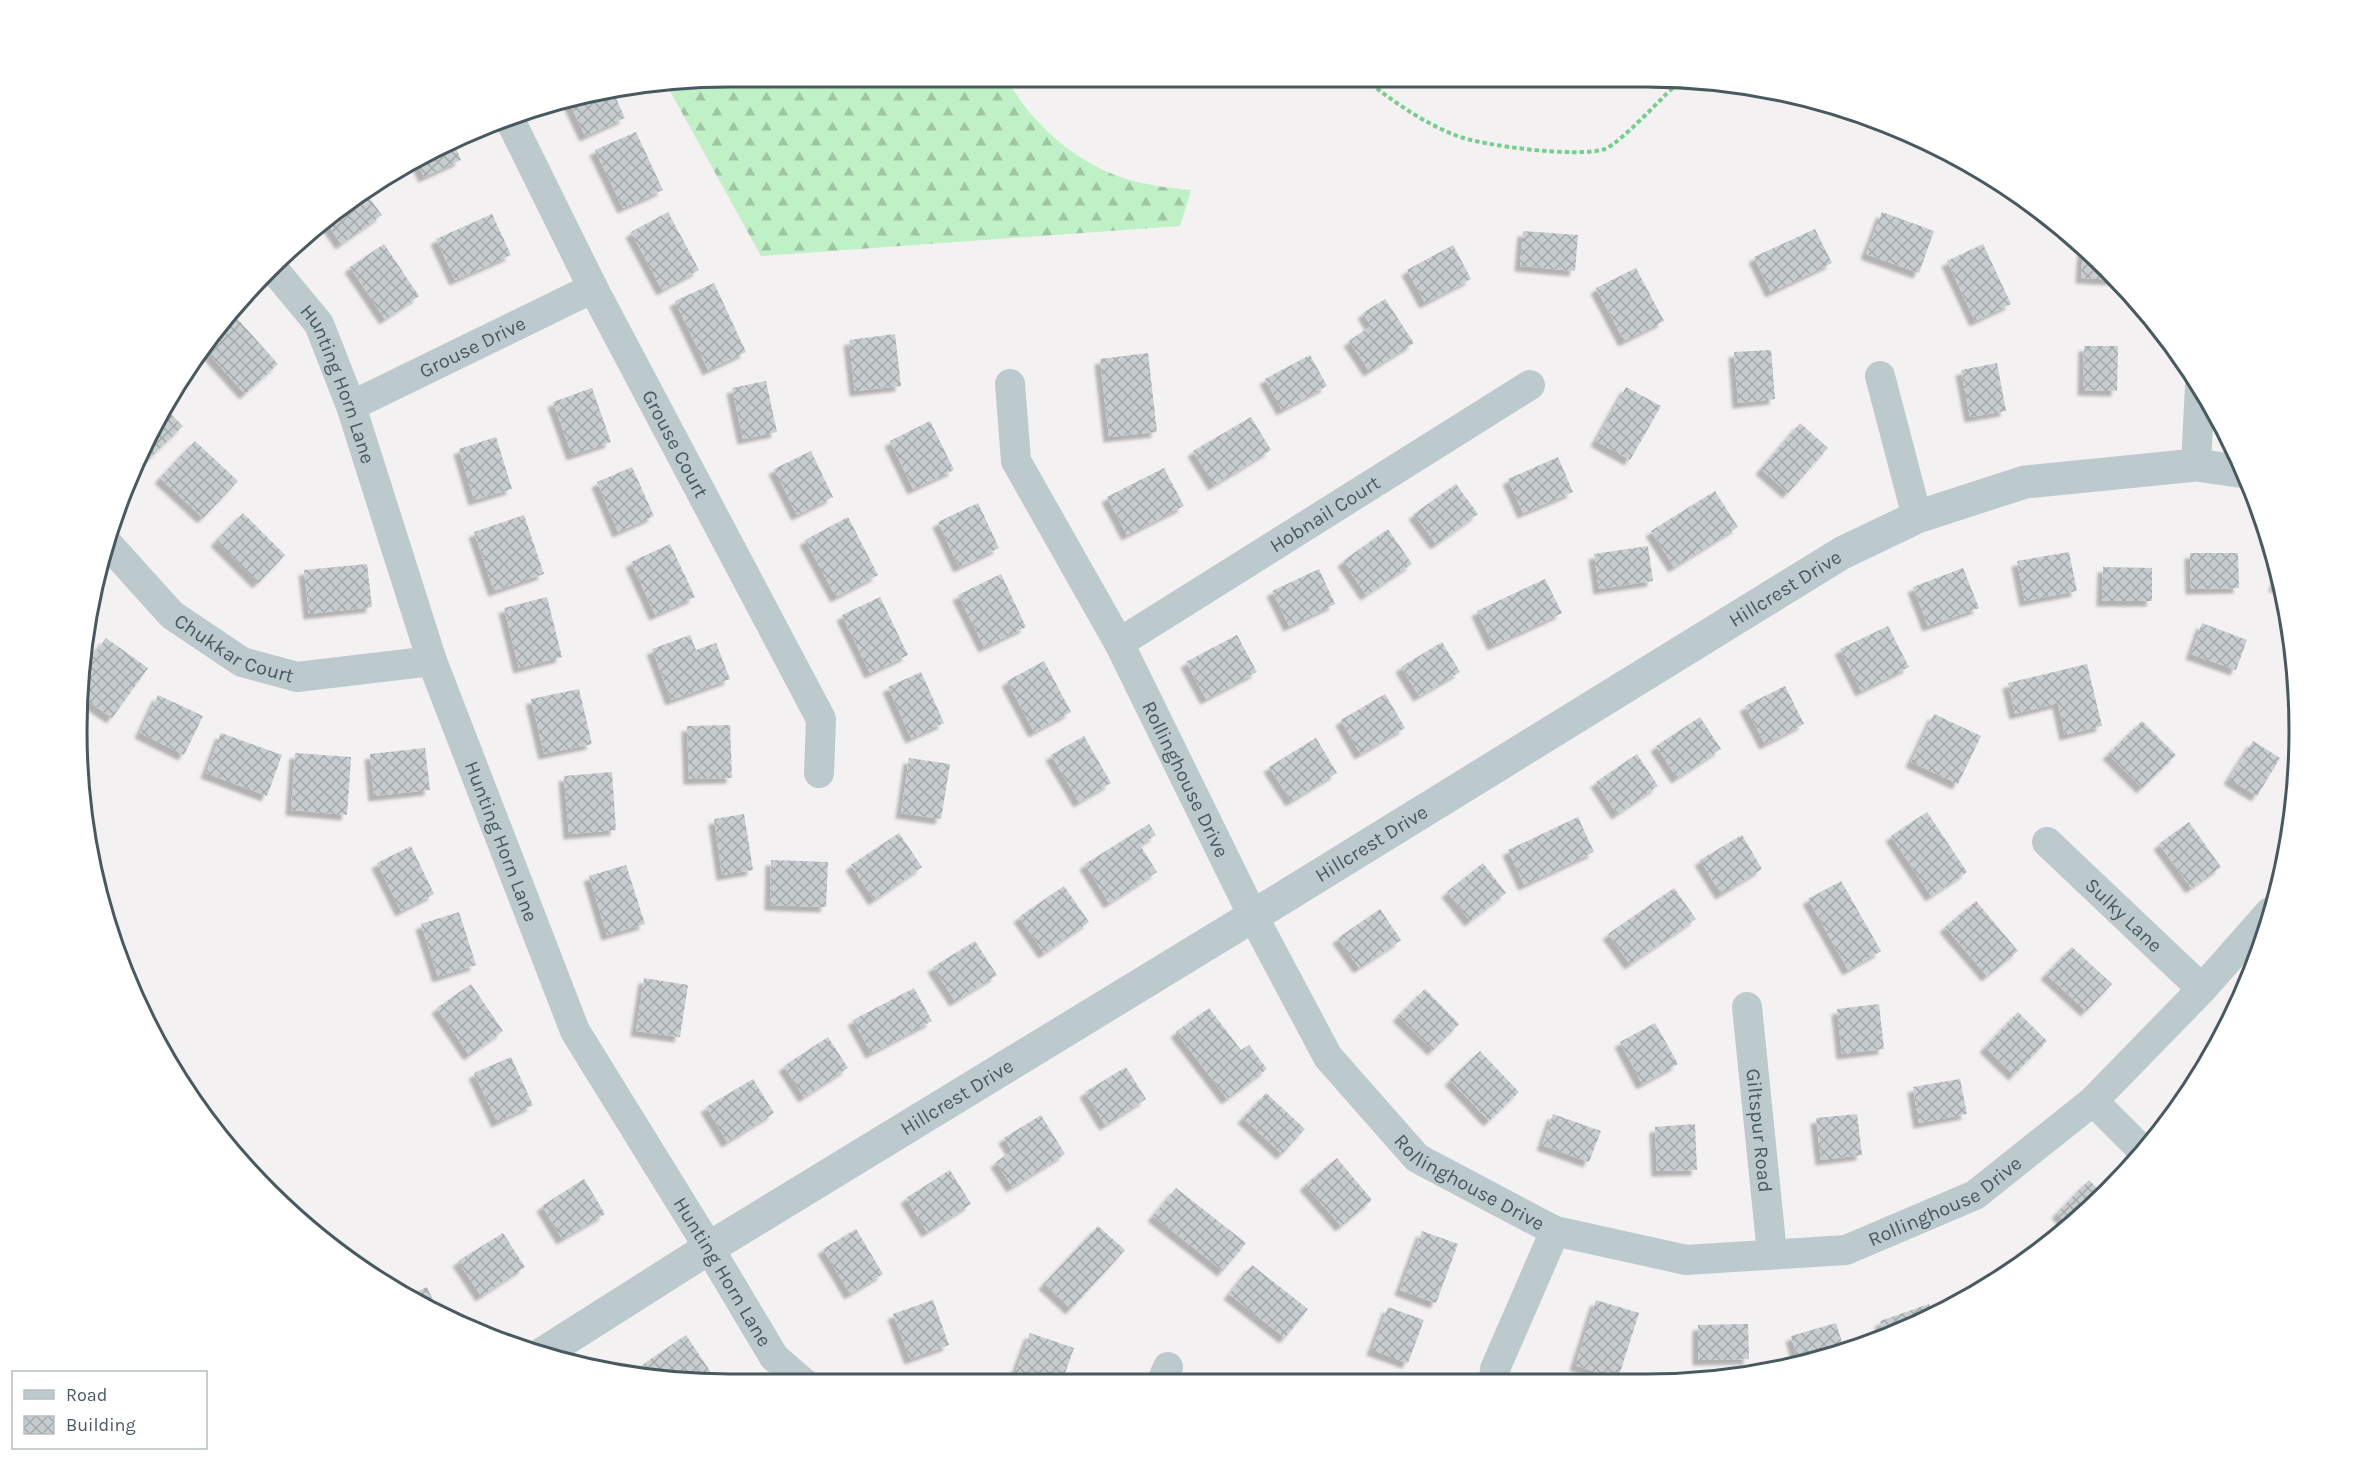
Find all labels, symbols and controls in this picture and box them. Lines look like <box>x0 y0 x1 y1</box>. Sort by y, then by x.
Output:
street label: Hunting Horn Lane <box>296 299 380 467</box>
street label: Grouse Drive <box>415 311 529 382</box>
street label: Grouse Court <box>637 386 714 502</box>
street label: Hobnail Court <box>1265 470 1385 557</box>
street label: Hillcrest Drive <box>1724 545 1845 631</box>
street label: Chukkar Court <box>170 609 297 687</box>
street label: Rollinghouse Drive <box>1138 697 1234 861</box>
street label: Hunting Horn Lane <box>460 758 543 925</box>
street label: Hillcrest Drive <box>1311 800 1432 886</box>
street label: Sulky Lane <box>2081 873 2167 957</box>
street label: Hillcrest Drive <box>896 1054 1017 1140</box>
street label: Giltspur Road <box>1742 1067 1777 1193</box>
street label: Rollinghouse Drive <box>1390 1129 1549 1235</box>
street label: Rollinghouse Drive <box>1864 1151 2026 1251</box>
street label: Hunting Horn Lane <box>669 1193 777 1351</box>
legend <box>12 1371 207 1449</box>
text: Road <box>66 1384 107 1406</box>
text: Building <box>66 1414 136 1436</box>

